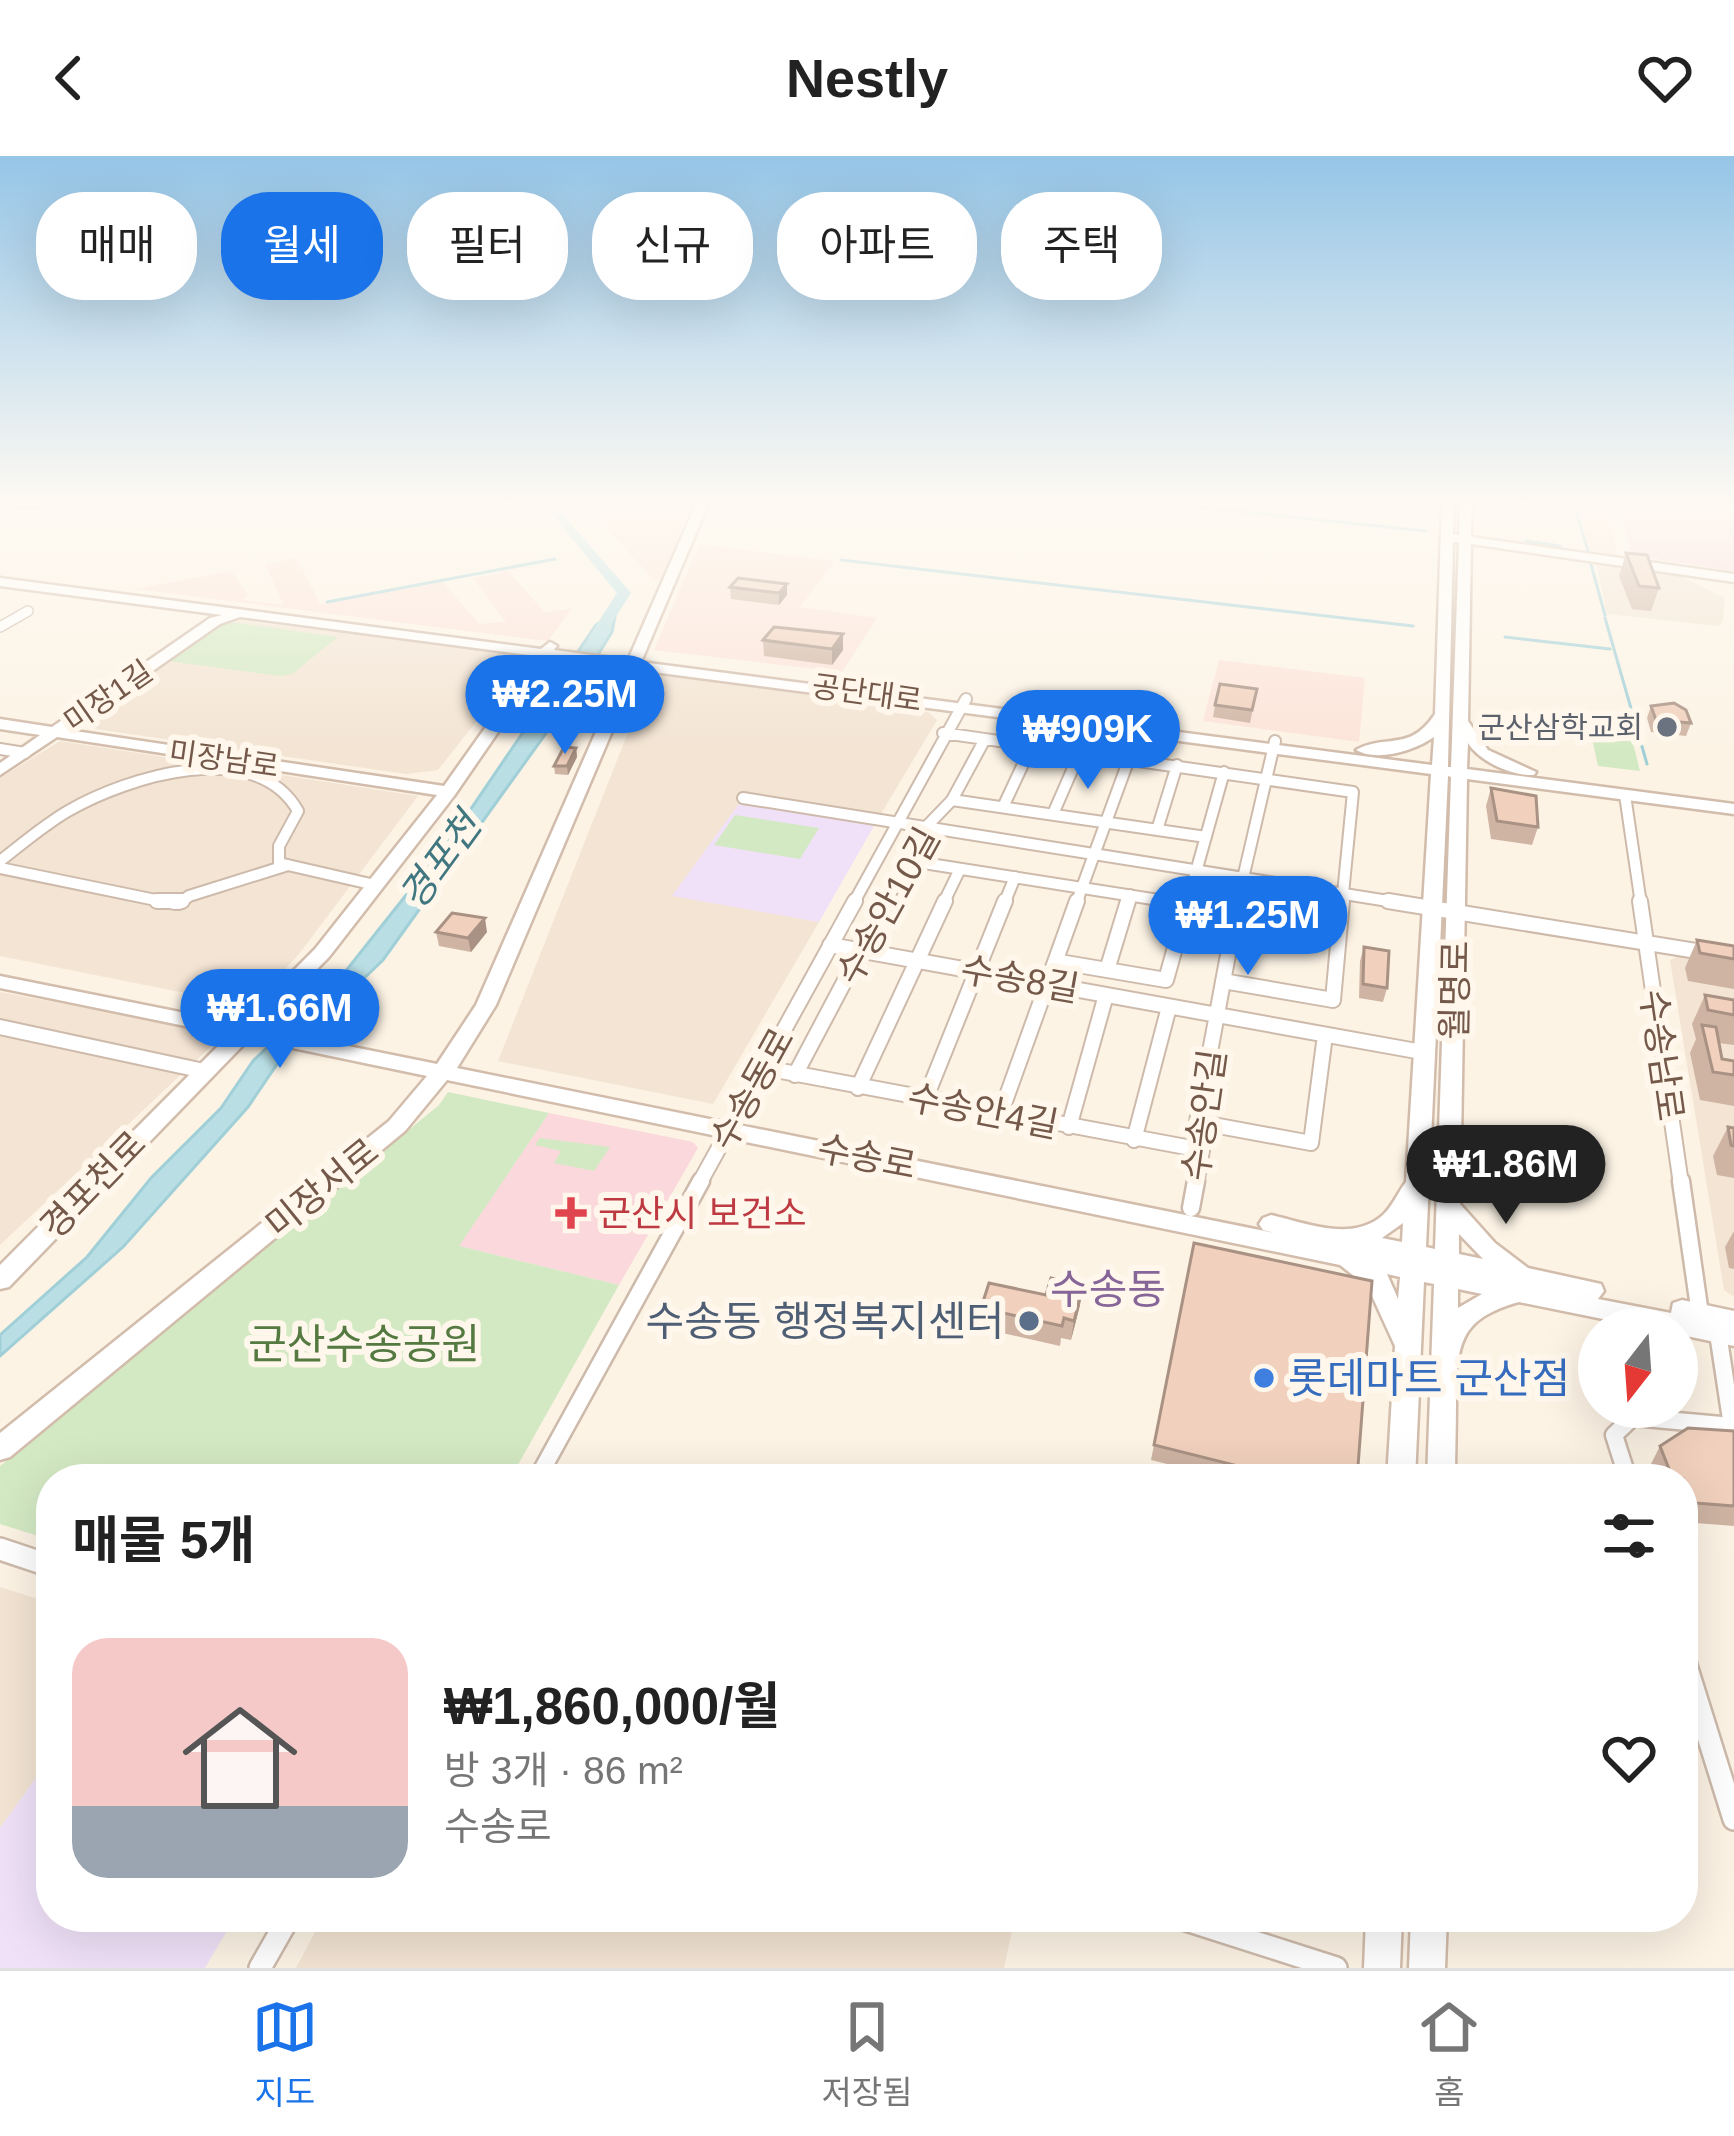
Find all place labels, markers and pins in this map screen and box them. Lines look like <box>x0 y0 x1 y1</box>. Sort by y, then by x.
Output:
pin: ₩2.25M <box>467 655 663 757</box>
pin: ₩909K <box>1004 690 1172 792</box>
place label: 군산삼학교회 <box>1477 711 1643 744</box>
marker: 군산삼학교회 <box>1654 714 1680 740</box>
pin: ₩1.25M <box>1150 876 1346 978</box>
pin: ₩1.66M <box>182 969 378 1071</box>
pin: ₩1.86M <box>1408 1125 1604 1227</box>
place label: 군산시 보건소 <box>598 1193 807 1234</box>
marker: 군산시 보건소 <box>555 1197 587 1229</box>
place label: 수송동 행정복지센터 <box>646 1298 1005 1345</box>
marker: 수송동 행정복지센터 <box>1016 1308 1042 1334</box>
place label: 롯데마트 군산점 <box>1288 1355 1570 1402</box>
marker: 롯데마트 군산점 <box>1251 1365 1277 1391</box>

